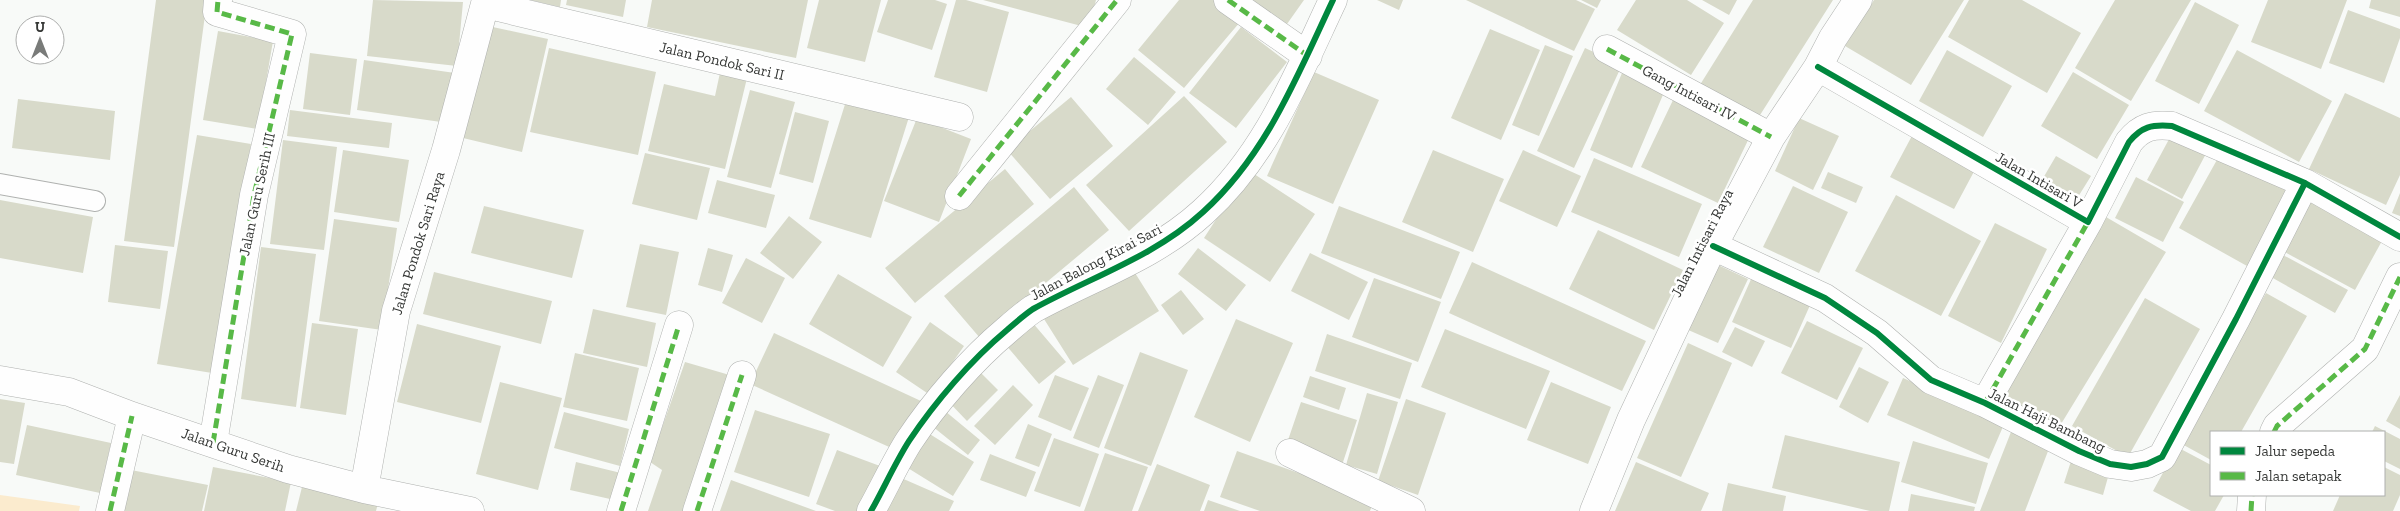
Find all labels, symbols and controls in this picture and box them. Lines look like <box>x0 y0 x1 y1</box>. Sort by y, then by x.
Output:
north arrow <box>15 15 65 65</box>
text: U <box>35 19 45 36</box>
street label: Jalan Pondok Sari II <box>658 38 786 84</box>
street label: Gang Intisari IV <box>1639 61 1739 125</box>
street label: Jalan Guru Serih III <box>235 131 279 257</box>
street label: Jalan Intisari V <box>1992 148 2086 212</box>
street label: Jalan Pondok Sari Raya <box>388 169 448 317</box>
street label: Jalan Intisari Raya <box>1667 186 1737 300</box>
street label: Jalan Balong Kirai Sari <box>1027 220 1165 304</box>
street label: Jalan Haji Bambang <box>1986 384 2108 456</box>
street label: Jalan Guru Serih <box>179 424 287 476</box>
legend <box>2210 431 2385 496</box>
text: Jalur sepeda <box>2255 442 2335 460</box>
text: Jalan setapak <box>2255 467 2342 485</box>

